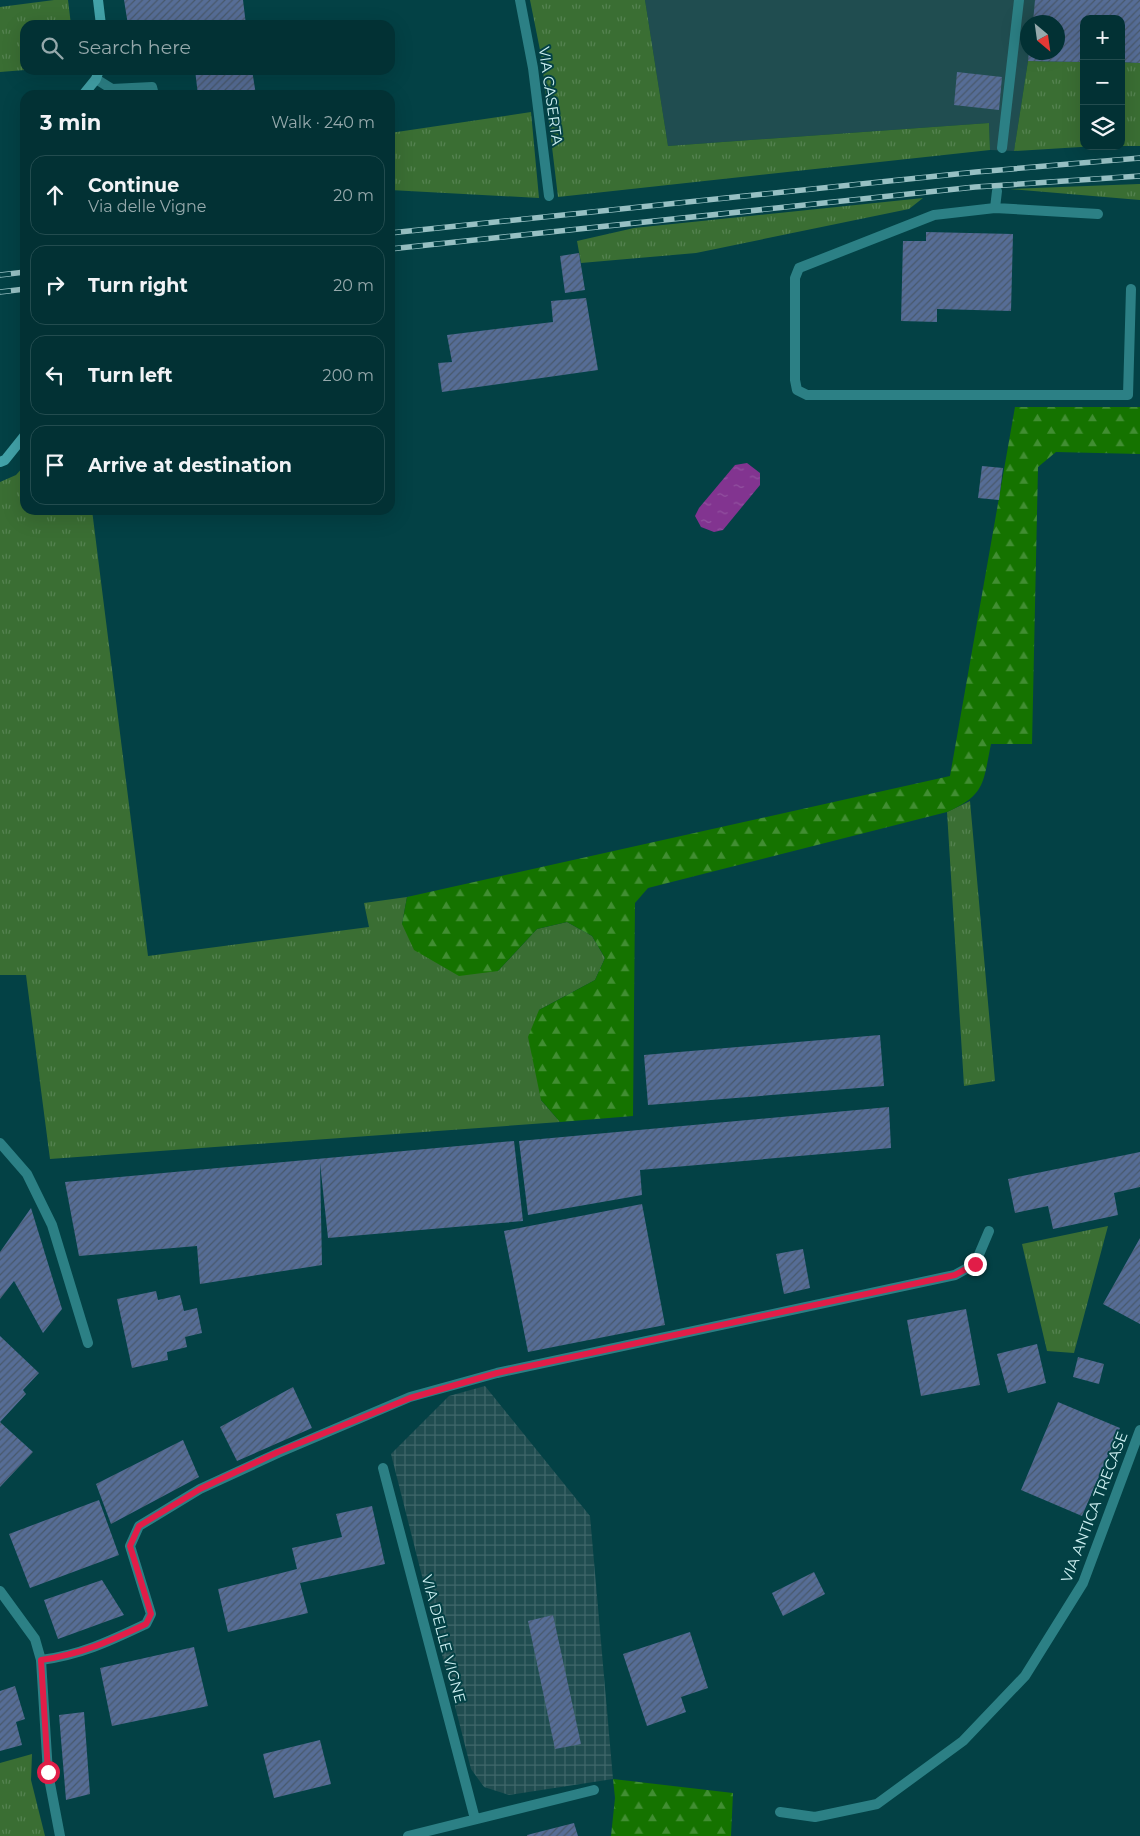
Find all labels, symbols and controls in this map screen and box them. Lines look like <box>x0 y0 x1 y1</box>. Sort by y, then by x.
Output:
north arrow <box>1020 15 1065 60</box>
map controls <box>1080 15 1125 150</box>
button: + <box>1080 15 1125 60</box>
search box <box>20 20 395 75</box>
icon: search <box>38 34 66 62</box>
text: Search here <box>78 36 191 59</box>
street label: VIA CASERTA <box>535 45 567 147</box>
button: − <box>1080 60 1125 105</box>
button: layers <box>1080 105 1125 150</box>
text: 3 min <box>40 110 101 135</box>
text: Walk · 240 m <box>271 113 375 132</box>
text: Continue <box>88 174 179 197</box>
icon: ahead <box>41 181 69 209</box>
text: 20 m <box>333 186 374 205</box>
text: Via delle Vigne <box>88 197 206 216</box>
icon: right <box>41 271 69 299</box>
text: Turn right <box>88 274 188 297</box>
text: 20 m <box>333 276 374 295</box>
icon: left <box>41 361 69 389</box>
text: Turn left <box>88 364 173 387</box>
text: 200 m <box>323 366 374 385</box>
icon: arrive <box>41 451 69 479</box>
text: Arrive at destination <box>88 454 292 477</box>
route end <box>964 1253 987 1276</box>
street label: VIA ANTICA TRECASE <box>1056 1429 1132 1585</box>
street label: VIA DELLE VIGNE <box>418 1573 470 1705</box>
route start <box>37 1761 60 1784</box>

